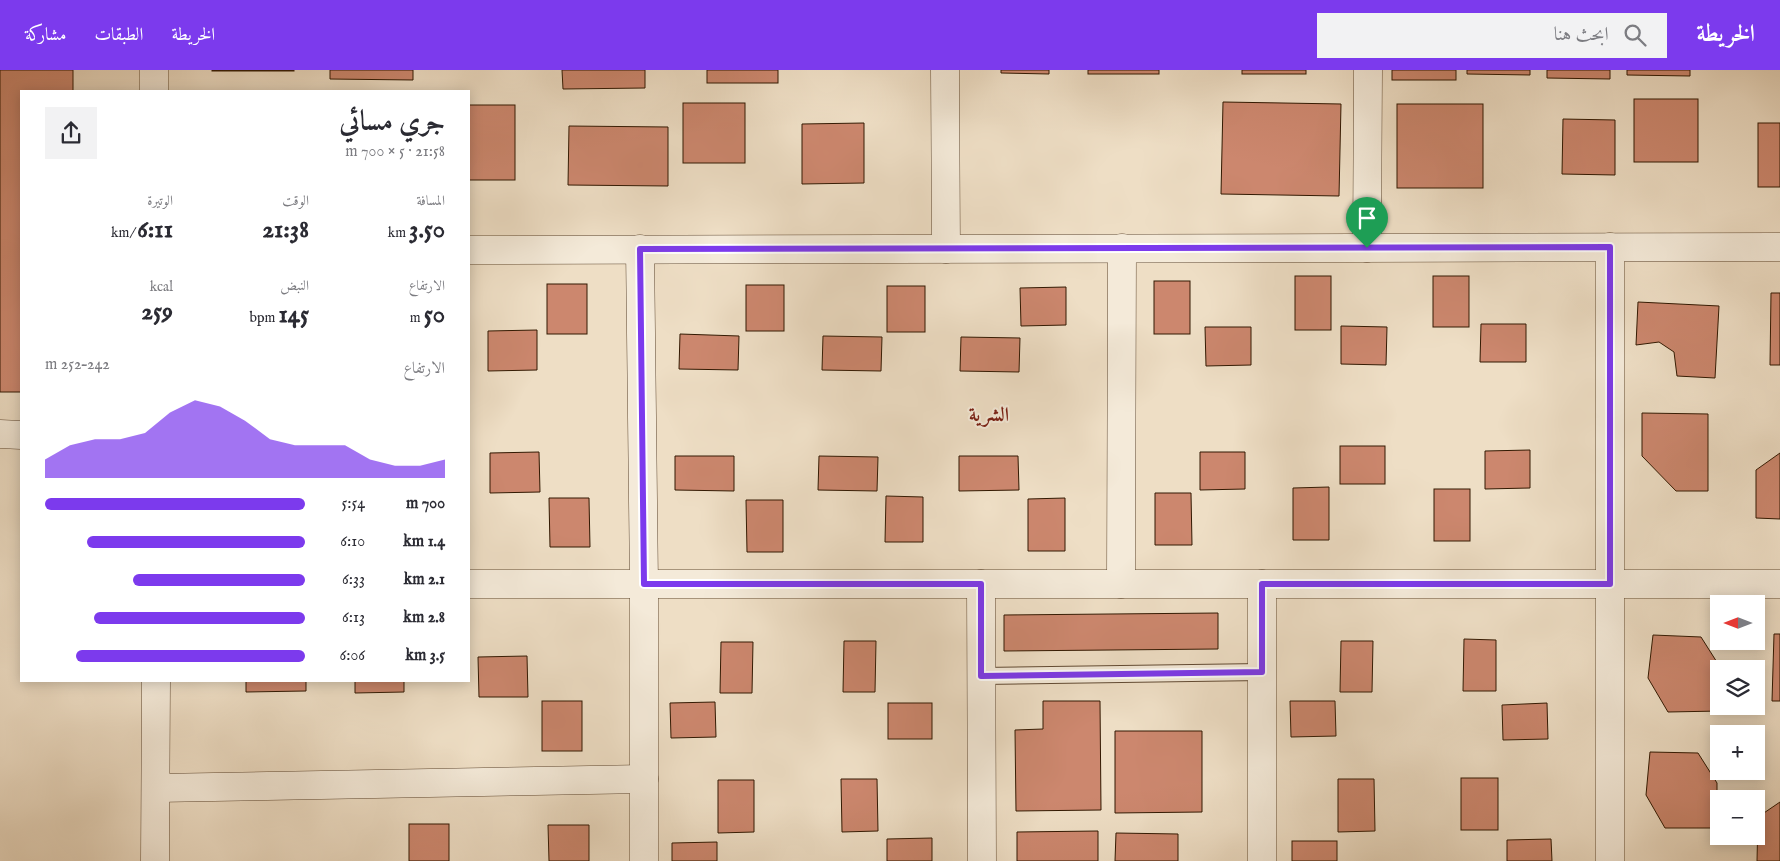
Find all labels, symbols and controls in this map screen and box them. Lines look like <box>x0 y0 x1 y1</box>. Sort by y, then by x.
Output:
search box <box>1317 13 1667 58</box>
text: الخريطة <box>1697 19 1755 50</box>
icon: search <box>1621 21 1649 49</box>
text: ابحث هنا <box>1554 23 1609 47</box>
text: مشاركة <box>25 24 66 47</box>
text: الطبقات <box>94 24 143 47</box>
text: الخريطة <box>171 24 215 47</box>
text: جري مسائي <box>339 105 445 140</box>
button: share <box>45 107 97 159</box>
text: 21:58 · 5 × 700 m <box>345 142 445 162</box>
text: الوتيرة <box>147 192 173 210</box>
text: الوقت <box>282 192 309 210</box>
text: المسافة <box>416 192 445 210</box>
pin <box>1346 197 1388 248</box>
icon: arrive <box>1353 204 1381 232</box>
text: 6:11 <box>137 214 173 246</box>
text: 21:38 <box>262 214 309 246</box>
text: 3.50 <box>409 214 445 246</box>
text: /km <box>111 224 137 242</box>
text: km <box>388 224 409 242</box>
text: النبض <box>280 277 309 295</box>
text: الارتفاع <box>409 277 445 295</box>
text: kcal <box>150 278 173 296</box>
text: 259 <box>141 296 173 328</box>
text: 145 <box>278 299 309 331</box>
text: 50 <box>424 299 445 331</box>
text: bpm <box>250 309 278 327</box>
text: m <box>410 309 424 327</box>
text: 242–252 m <box>45 355 110 375</box>
text: الارتفاع <box>403 359 445 379</box>
district label: الشرية <box>969 403 1009 428</box>
text: 5:54 <box>341 494 365 514</box>
text: 700 m <box>406 494 445 514</box>
text: 6:10 <box>340 532 365 552</box>
text: 1.4 km <box>403 532 445 552</box>
text: 6:33 <box>342 570 365 590</box>
text: 2.1 km <box>404 570 445 590</box>
north arrow <box>1710 595 1765 650</box>
map controls <box>1710 595 1765 845</box>
text: 6:13 <box>342 608 365 628</box>
text: 2.8 km <box>403 608 445 628</box>
text: 6:06 <box>339 646 365 666</box>
text: 3.5 km <box>405 646 445 666</box>
button: layers <box>1710 660 1765 715</box>
button: + <box>1710 725 1765 780</box>
button: − <box>1710 790 1765 845</box>

